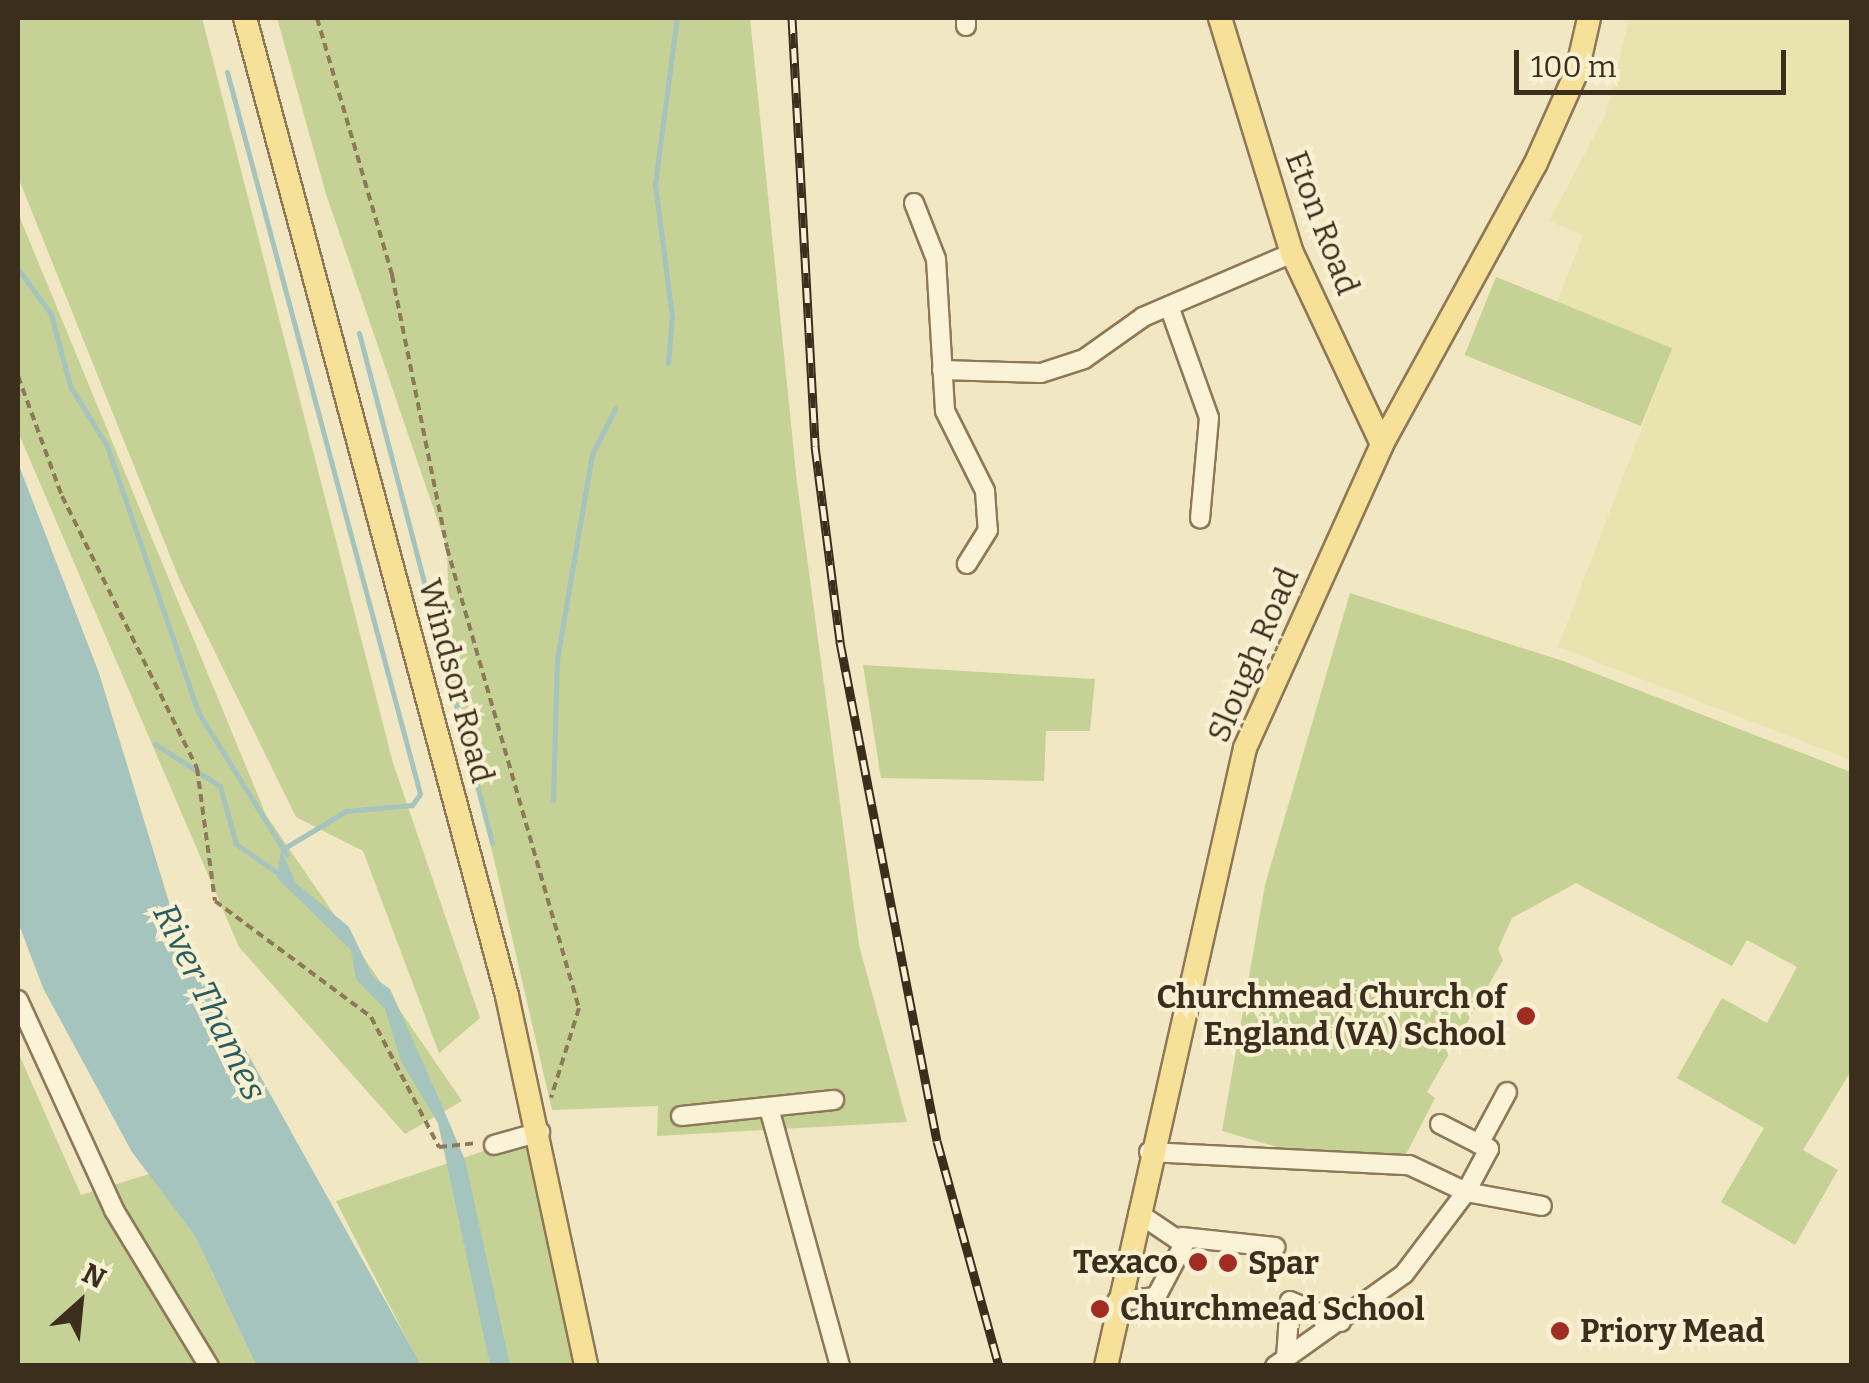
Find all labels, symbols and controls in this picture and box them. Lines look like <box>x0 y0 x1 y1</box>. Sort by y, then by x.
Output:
scale bar <box>1519 30 1792 92</box>
text: 100 m <box>1531 49 1616 85</box>
street label: Eton Road <box>1277 146 1367 300</box>
street label: Slough Road <box>1199 562 1307 748</box>
street label: Windsor Road <box>410 575 502 787</box>
water label: River Thames <box>144 897 276 1107</box>
place label: Churchmead Church of England (VA) School <box>1156 979 1506 1054</box>
marker: Churchmead Church of England (VA) School <box>1515 1005 1537 1027</box>
place label: Texaco <box>1073 1243 1178 1281</box>
place label: Spar <box>1248 1244 1319 1282</box>
marker: Texaco <box>1187 1251 1209 1273</box>
marker: Spar <box>1217 1252 1239 1274</box>
north arrow <box>30 1253 130 1353</box>
text: N <box>77 1256 111 1295</box>
place label: Churchmead School <box>1120 1290 1425 1328</box>
marker: Churchmead School <box>1089 1298 1111 1320</box>
place label: Priory Mead <box>1580 1312 1764 1350</box>
marker: Priory Mead <box>1549 1320 1571 1342</box>

